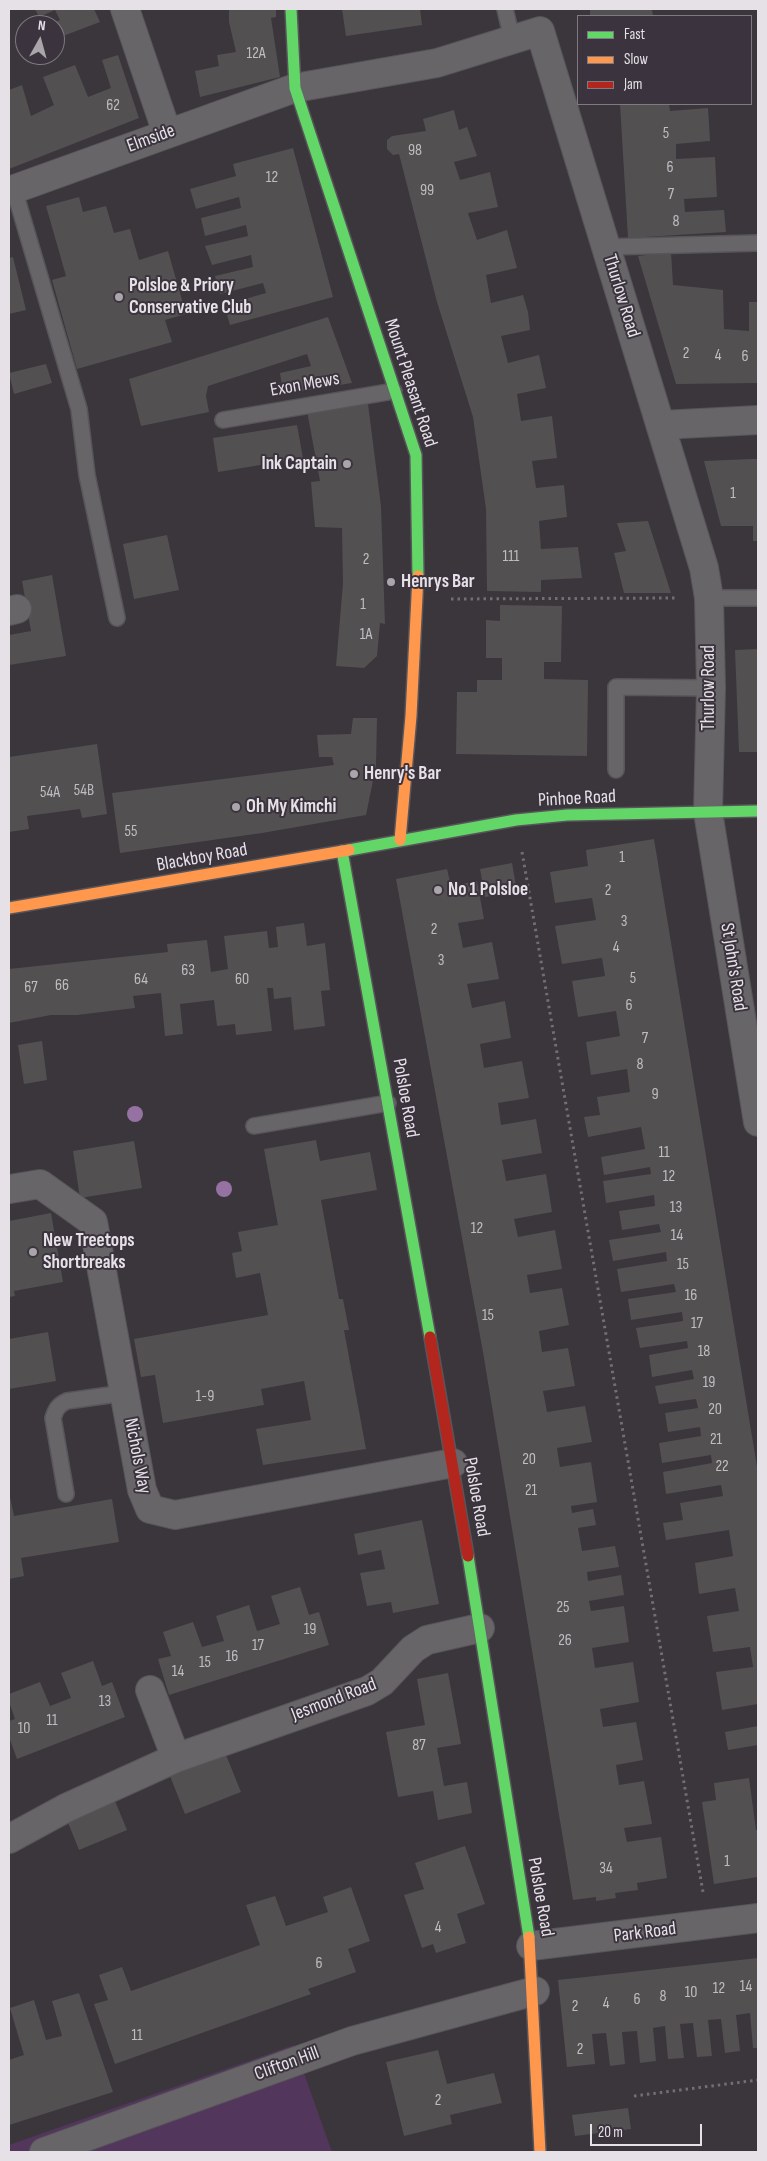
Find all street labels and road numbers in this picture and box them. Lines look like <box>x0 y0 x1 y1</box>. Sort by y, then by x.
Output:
street label: Elmside <box>124 120 178 158</box>
street label: Thurlow Road <box>598 252 644 340</box>
street label: Mount Pleasant Road <box>379 316 441 450</box>
street label: Exon Mews <box>269 368 341 402</box>
street label: Thurlow Road <box>698 645 720 731</box>
street label: Pinhoe Road <box>537 786 617 812</box>
street label: Blackboy Road <box>155 839 249 877</box>
street label: St John's Road <box>715 921 751 1013</box>
street label: Polsloe Road <box>387 1057 423 1139</box>
street label: Nichols Way <box>119 1416 155 1496</box>
street label: Polsloe Road <box>458 1456 494 1538</box>
street label: Jesmond Road <box>288 1673 380 1727</box>
street label: Polsloe Road <box>522 1856 558 1938</box>
street label: Park Road <box>613 1918 677 1948</box>
street label: Clifton Hill <box>252 2042 322 2086</box>

